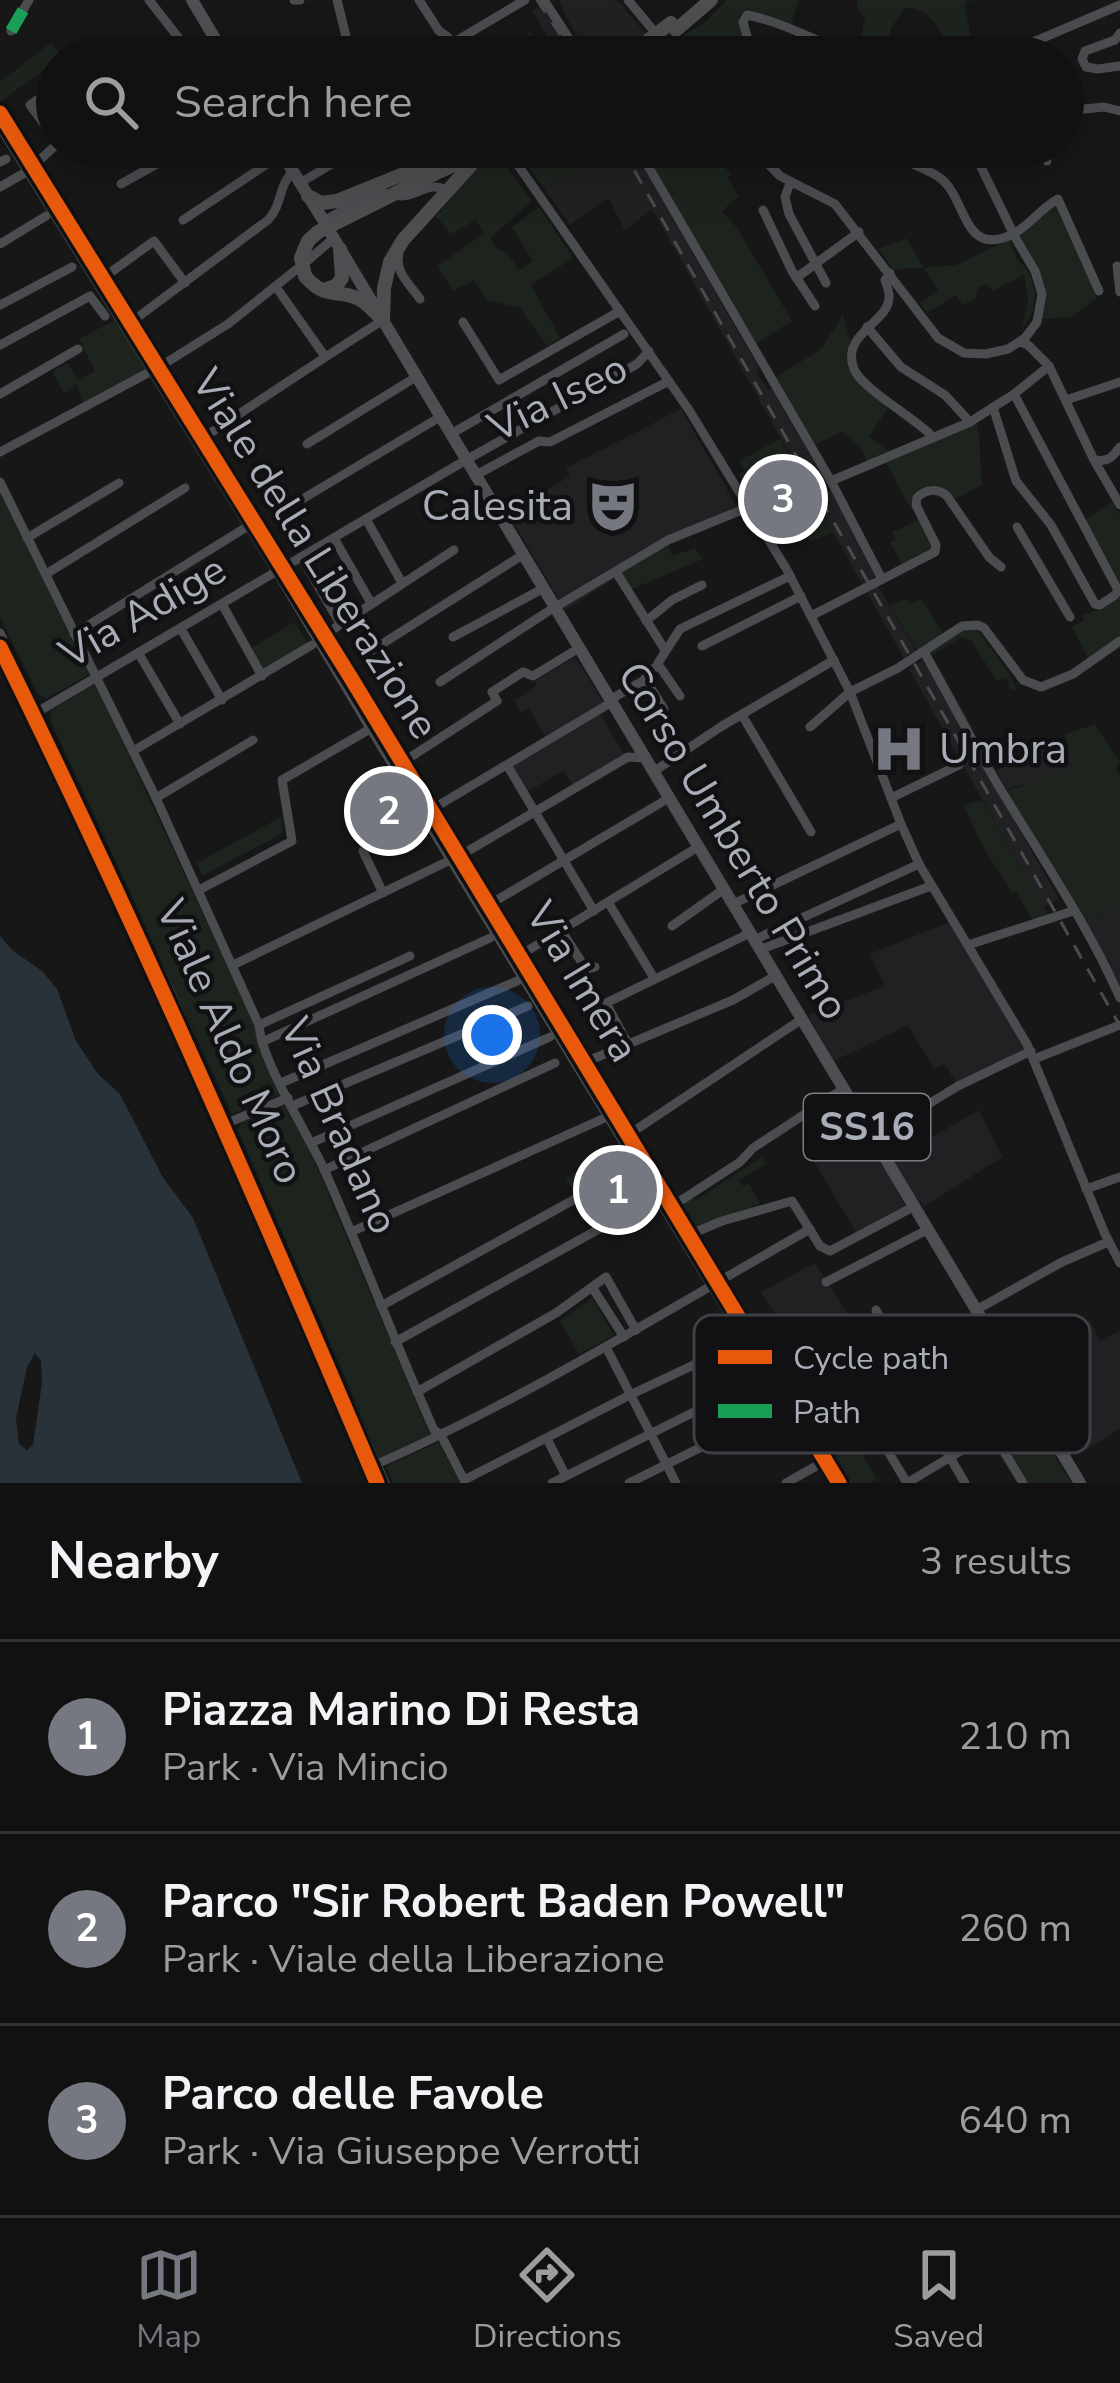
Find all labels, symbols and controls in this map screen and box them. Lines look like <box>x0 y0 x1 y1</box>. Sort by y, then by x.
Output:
search box <box>36 36 1084 168</box>
icon: search <box>78 69 144 135</box>
text: Search here <box>174 72 413 133</box>
street label: Via Iseo <box>478 340 637 457</box>
street label: Viale della Liberazione <box>177 357 452 750</box>
pin: 3 <box>744 454 822 544</box>
theatre icon: Calesita <box>584 477 642 535</box>
place label: Calesita <box>422 478 573 535</box>
street label: Via Adige <box>48 541 237 683</box>
street label: Corso Umberto Primo <box>604 652 862 1030</box>
hospital icon: Umbra <box>870 720 928 778</box>
place label: Umbra <box>939 721 1067 778</box>
pin: 2 <box>350 766 428 856</box>
street label: Viale Aldo Moro <box>141 890 318 1193</box>
street label: Via Imera <box>511 890 652 1073</box>
your location <box>462 1005 522 1065</box>
street label: Via Bradano <box>266 1008 412 1243</box>
road number: SS16 <box>804 1094 930 1160</box>
pin: 1 <box>579 1145 657 1235</box>
legend <box>694 1315 1090 1453</box>
text: Cycle path <box>793 1336 949 1381</box>
text: Path <box>793 1390 861 1435</box>
text: Nearby <box>48 1526 219 1596</box>
text: 3 results <box>920 1535 1072 1588</box>
text: Piazza Marino Di Resta <box>162 1680 640 1741</box>
text: 1 <box>75 1710 99 1763</box>
text: 210 m <box>958 1710 1072 1763</box>
text: Park · Via Mincio <box>162 1741 449 1794</box>
text: Parco "Sir Robert Baden Powell" <box>162 1872 845 1933</box>
text: 2 <box>75 1902 99 1955</box>
text: 260 m <box>958 1902 1072 1955</box>
text: Park · Viale della Liberazione <box>162 1933 665 1986</box>
text: Parco delle Favole <box>162 2064 544 2125</box>
text: 3 <box>75 2094 99 2147</box>
text: 640 m <box>958 2094 1072 2147</box>
text: Park · Via Giuseppe Verrotti <box>162 2125 641 2178</box>
tab: Map <box>136 2242 202 2359</box>
tab: Directions <box>473 2242 622 2359</box>
tab: Saved <box>893 2242 984 2359</box>

